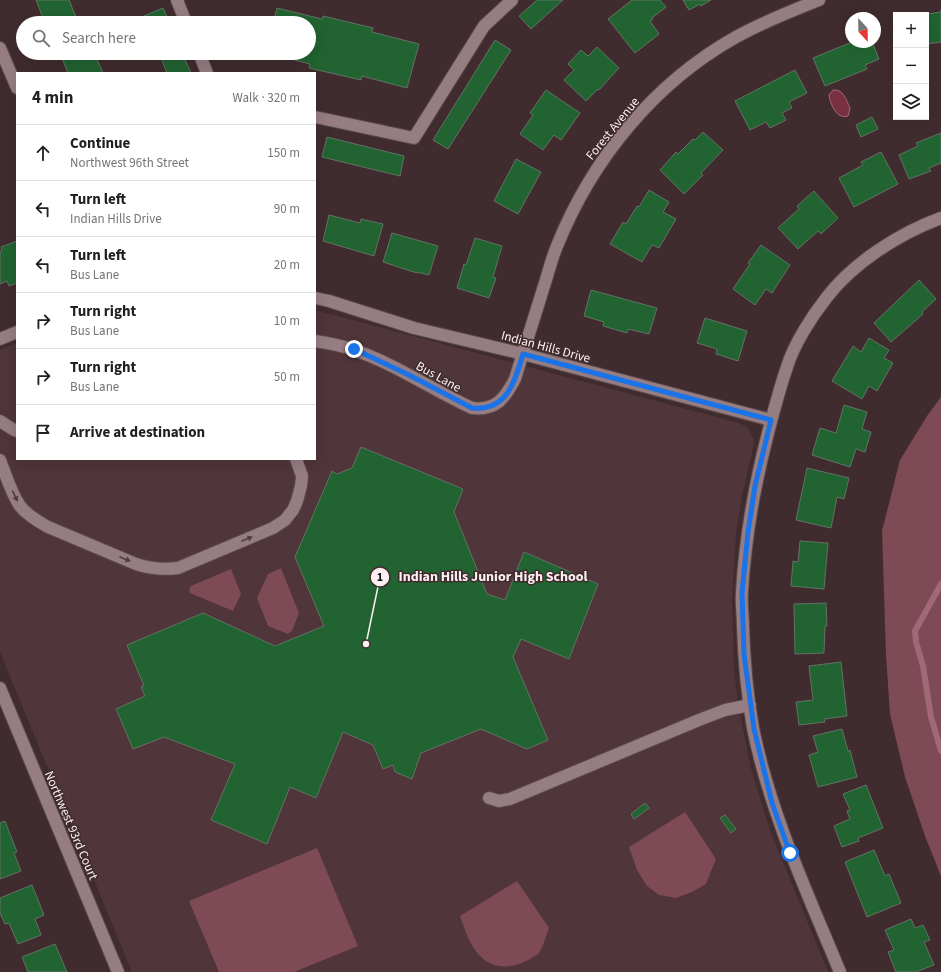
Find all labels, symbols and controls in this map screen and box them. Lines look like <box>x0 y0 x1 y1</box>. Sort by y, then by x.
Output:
north arrow <box>845 12 881 48</box>
map controls <box>893 12 929 120</box>
button: + <box>893 12 929 48</box>
search box <box>16 16 316 60</box>
icon: search <box>30 27 52 49</box>
text: Search here <box>62 28 136 49</box>
button: − <box>893 48 929 84</box>
button: layers <box>893 84 929 120</box>
text: 4 min <box>32 86 73 110</box>
text: Walk · 320 m <box>232 89 300 107</box>
street label: Forest Avenue <box>582 93 644 164</box>
text: Continue <box>70 133 130 154</box>
icon: ahead <box>32 142 54 164</box>
text: 150 m <box>267 144 300 162</box>
text: Northwest 96th Street <box>70 154 189 172</box>
text: Turn left <box>70 189 126 210</box>
icon: left <box>32 198 54 220</box>
text: 90 m <box>274 200 300 218</box>
text: Indian Hills Drive <box>70 210 162 228</box>
text: Turn left <box>70 245 126 266</box>
icon: left <box>32 254 54 276</box>
text: 20 m <box>274 256 300 274</box>
text: Bus Lane <box>70 266 119 284</box>
text: Turn right <box>70 301 136 322</box>
icon: right <box>32 310 54 332</box>
text: 10 m <box>274 312 300 330</box>
text: Bus Lane <box>70 322 119 340</box>
street label: Indian Hills Drive <box>499 326 592 368</box>
route end <box>345 340 363 358</box>
text: Turn right <box>70 357 136 378</box>
street label: Bus Lane <box>413 357 464 397</box>
icon: right <box>32 366 54 388</box>
text: 50 m <box>274 368 300 386</box>
text: Bus Lane <box>70 378 119 396</box>
icon: arrive <box>32 422 54 444</box>
text: Arrive at destination <box>70 422 205 443</box>
one-way arrow <box>12 490 18 502</box>
one-way arrow <box>242 536 253 542</box>
one-way arrow <box>119 557 131 563</box>
callout: Indian Hills Junior High School <box>370 564 595 590</box>
text: Indian Hills Junior High School <box>398 567 588 587</box>
text: 1 <box>377 569 383 586</box>
street label: Northwest 93rd Court <box>40 768 102 883</box>
route start <box>781 844 799 862</box>

